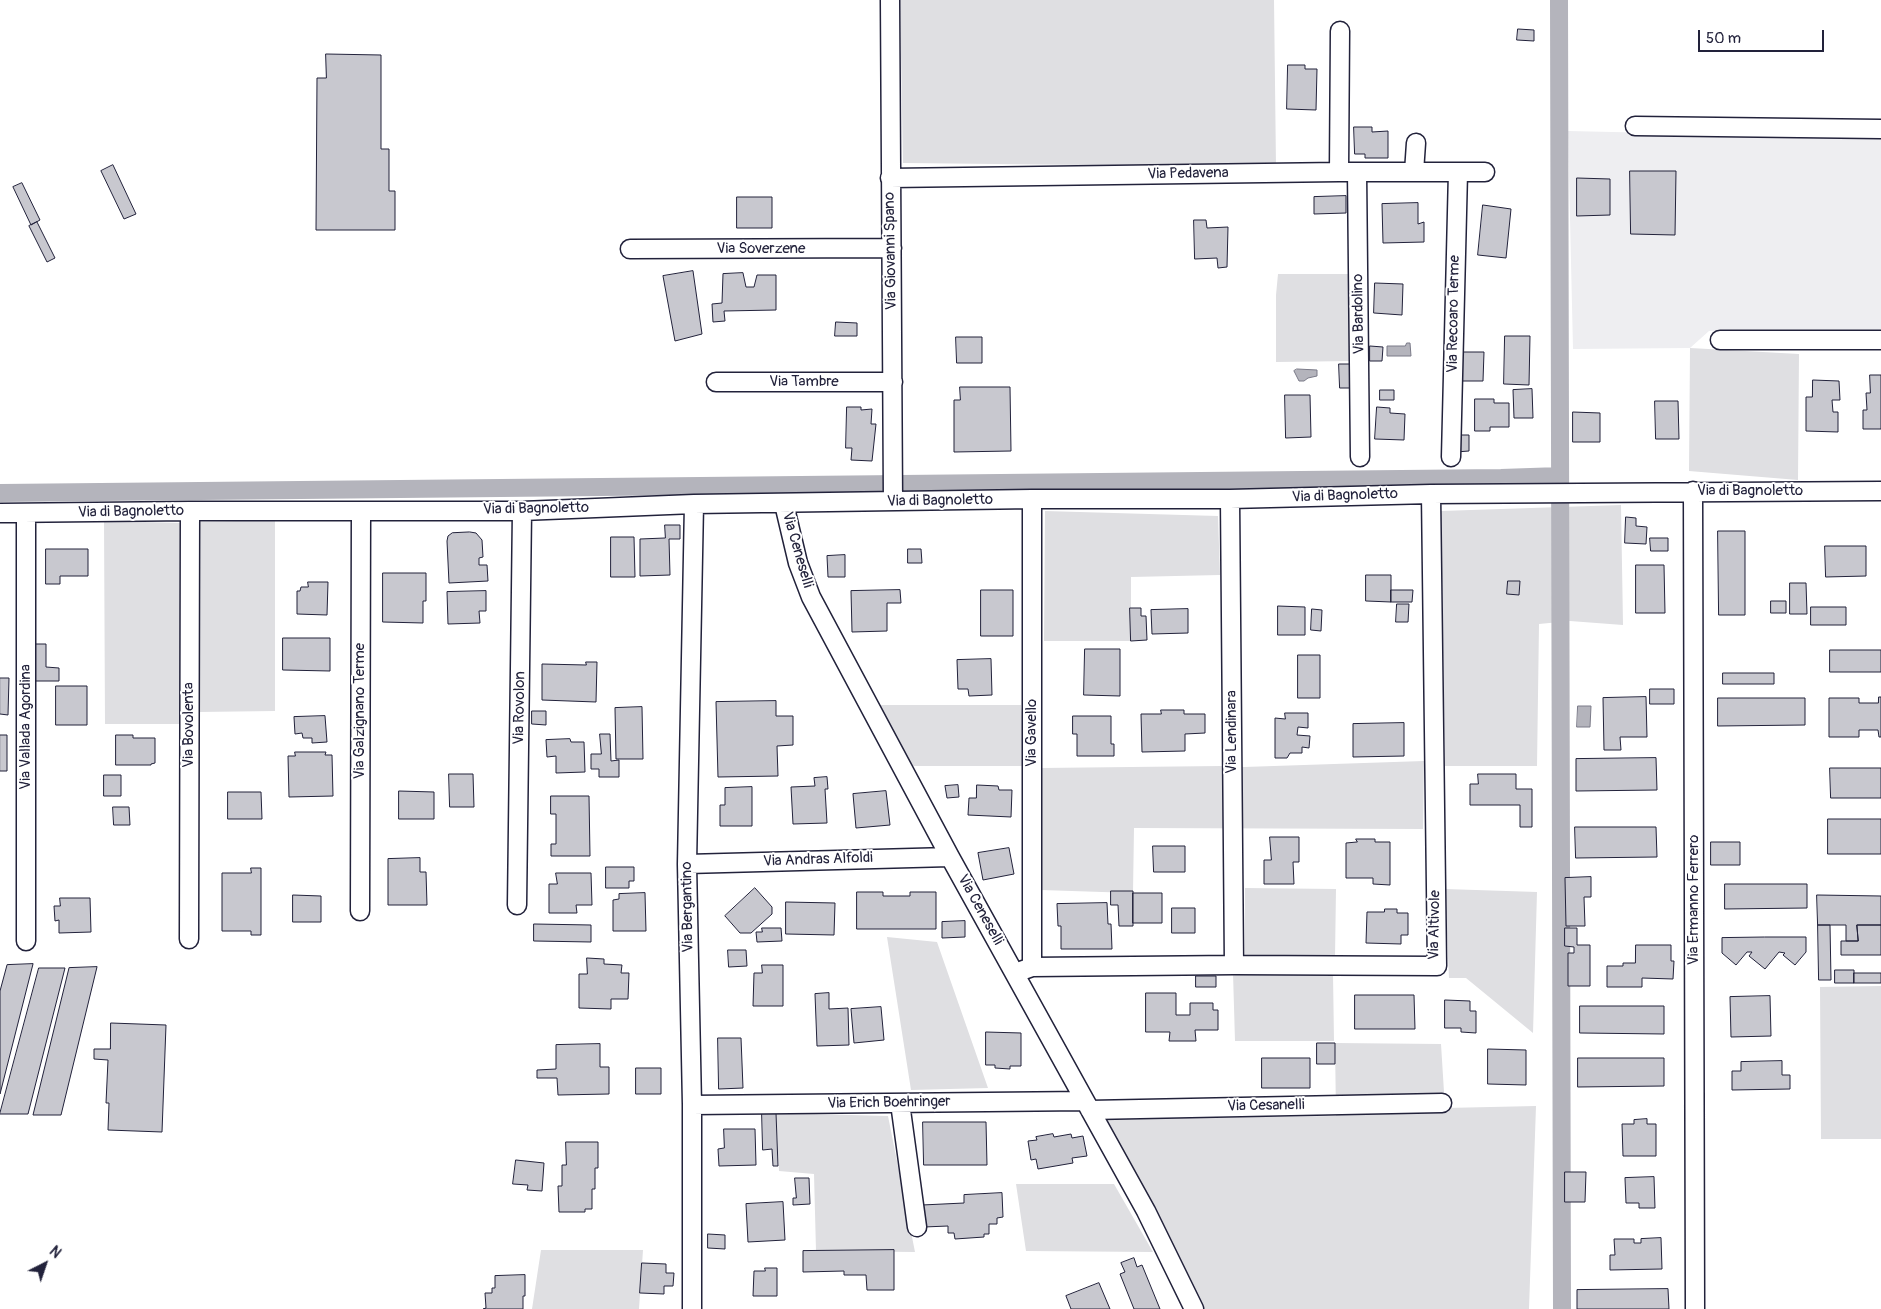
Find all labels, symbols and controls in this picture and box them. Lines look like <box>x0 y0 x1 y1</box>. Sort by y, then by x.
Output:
scale bar <box>1701 20 1827 52</box>
text: 50 m <box>1706 29 1741 48</box>
street label: Via Pedavena <box>1147 164 1229 184</box>
street label: Via Giovanni Spano <box>881 192 901 310</box>
street label: Via Soverzene <box>717 240 805 258</box>
street label: Via Recoaro Terme <box>1444 255 1464 373</box>
street label: Via Bardolino <box>1349 274 1369 354</box>
street label: Via Tambre <box>769 373 839 391</box>
street label: Via di Bagnoletto <box>1697 482 1803 500</box>
street label: Via di Bagnoletto <box>1292 485 1398 507</box>
street label: Via di Bagnoletto <box>887 491 993 511</box>
street label: Via di Bagnoletto <box>483 499 589 519</box>
street label: Via di Bagnoletto <box>78 502 184 522</box>
street label: Via Ceneselli <box>778 510 816 590</box>
street label: Via Galzignano Terme <box>351 643 369 779</box>
street label: Via Vallada Agordina <box>17 664 35 790</box>
street label: Via Rovolon <box>510 671 530 745</box>
street label: Via Bovolenta <box>180 682 198 768</box>
street label: Via Lendinara <box>1223 690 1241 774</box>
street label: Via Gavello <box>1023 699 1041 767</box>
street label: Via Ermanno Ferrero <box>1685 835 1703 965</box>
street label: Via Andras Alfoldi <box>763 849 873 871</box>
street label: Via Bergantino <box>678 861 698 953</box>
street label: Via Ceneselli <box>953 872 1007 948</box>
street label: Via Altivole <box>1425 890 1445 960</box>
street label: Via Erich Boehringer <box>827 1093 951 1113</box>
street label: Via Cesanelli <box>1227 1096 1305 1116</box>
north arrow <box>20 1239 70 1289</box>
text: N <box>46 1243 64 1262</box>

